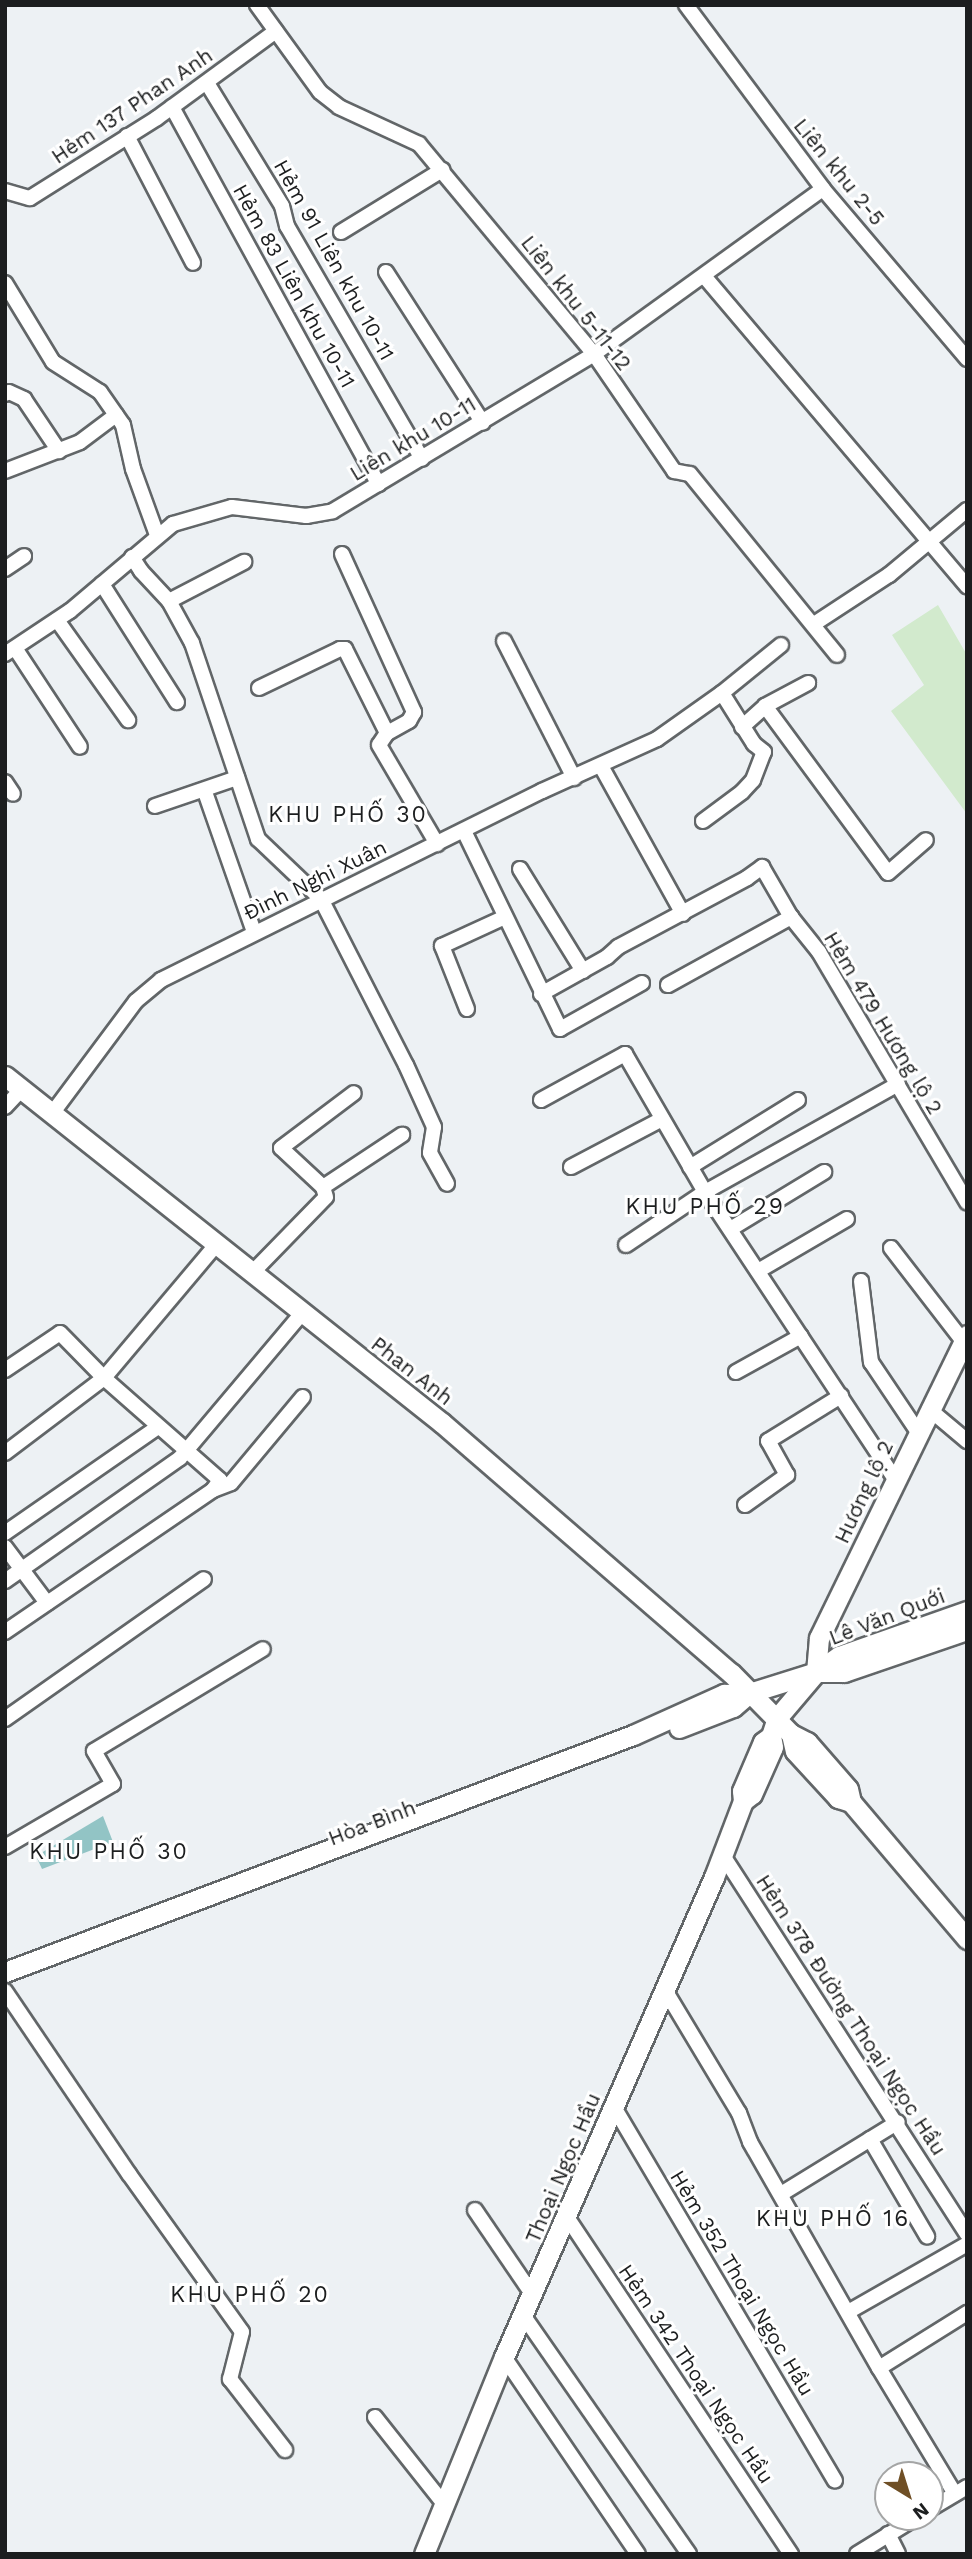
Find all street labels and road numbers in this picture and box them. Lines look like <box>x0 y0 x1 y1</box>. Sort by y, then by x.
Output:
street label: Hẻm 137 Phan Anh <box>46 42 218 170</box>
street label: Liên khu 2-5 <box>788 113 890 231</box>
street label: Hẻm 91 Liên khu 10-11 <box>268 155 400 365</box>
street label: Hẻm 83 Liên khu 10-11 <box>227 180 361 392</box>
street label: Liên khu 5-11-12 <box>516 231 636 375</box>
street label: Liên khu 10-11 <box>345 391 481 487</box>
street label: Đình Nghi Xuân <box>239 834 391 926</box>
street label: Hẻm 479 Hương lộ 2 <box>818 927 948 1119</box>
street label: Phan Anh <box>366 1331 458 1411</box>
street label: Hương lộ 2 <box>829 1437 899 1547</box>
street label: Lê Văn Quới <box>825 1583 949 1651</box>
street label: Hòa Bình <box>324 1795 420 1851</box>
street label: Hẻm 378 Đường Thoại Ngọc Hầu <box>750 1870 952 2160</box>
street label: Thoại Ngọc Hầu <box>520 2089 606 2247</box>
street label: Hẻm 352 Thoại Ngọc Hầu <box>665 2166 819 2400</box>
street label: Hẻm 342 Thoại Ngọc Hầu <box>613 2259 779 2489</box>

